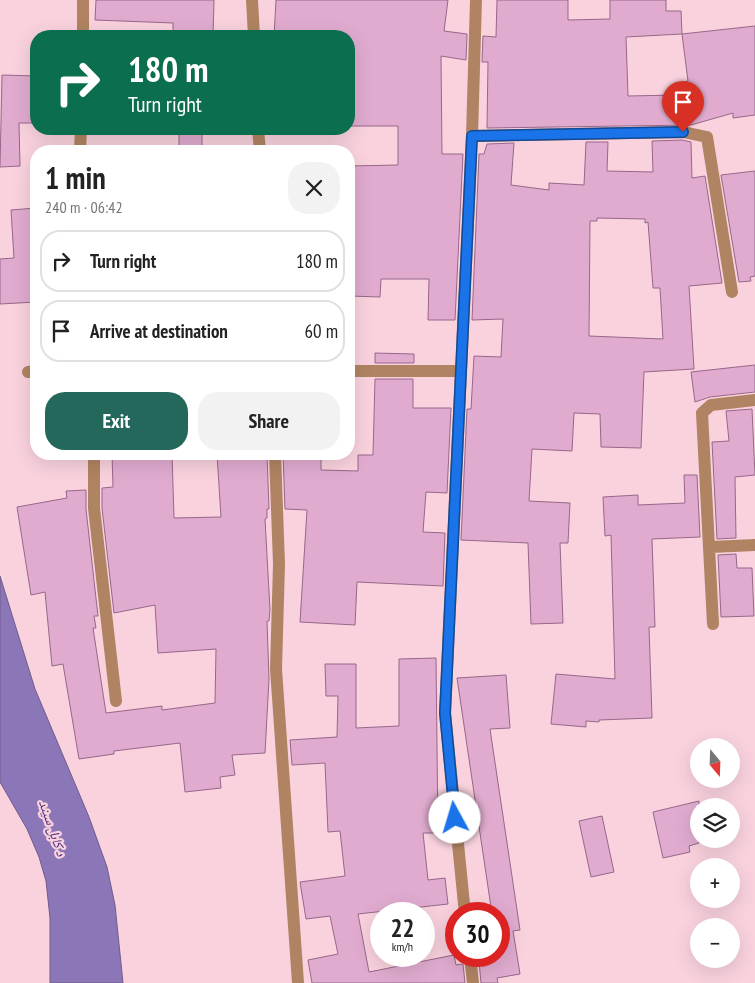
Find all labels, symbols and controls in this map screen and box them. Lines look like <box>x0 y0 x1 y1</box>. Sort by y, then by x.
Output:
text: 180 m <box>128 46 209 92</box>
icon: right <box>45 50 110 115</box>
pin <box>662 81 704 132</box>
icon: arrive <box>669 88 697 116</box>
text: Turn right <box>128 90 202 118</box>
text: 1 min <box>45 158 106 197</box>
button: close <box>288 162 340 214</box>
text: 240 m · 06:42 <box>45 197 123 217</box>
icon: right <box>47 247 75 275</box>
text: Turn right <box>90 249 156 273</box>
text: 180 m <box>296 249 338 273</box>
icon: arrive <box>47 317 75 345</box>
text: Arrive at destination <box>90 319 228 343</box>
text: 60 m <box>305 319 338 343</box>
button: Exit <box>45 392 188 450</box>
button: Share <box>198 392 340 450</box>
north arrow <box>690 738 740 788</box>
map controls <box>690 738 740 968</box>
position arrow <box>428 791 480 843</box>
water label: د کابل سيند <box>35 798 71 859</box>
button: layers <box>690 798 740 848</box>
button: + <box>690 858 740 908</box>
speed limit sign: 30 <box>445 902 510 967</box>
text: 22 <box>391 912 414 944</box>
button: − <box>690 918 740 968</box>
text: km/h <box>392 939 413 954</box>

